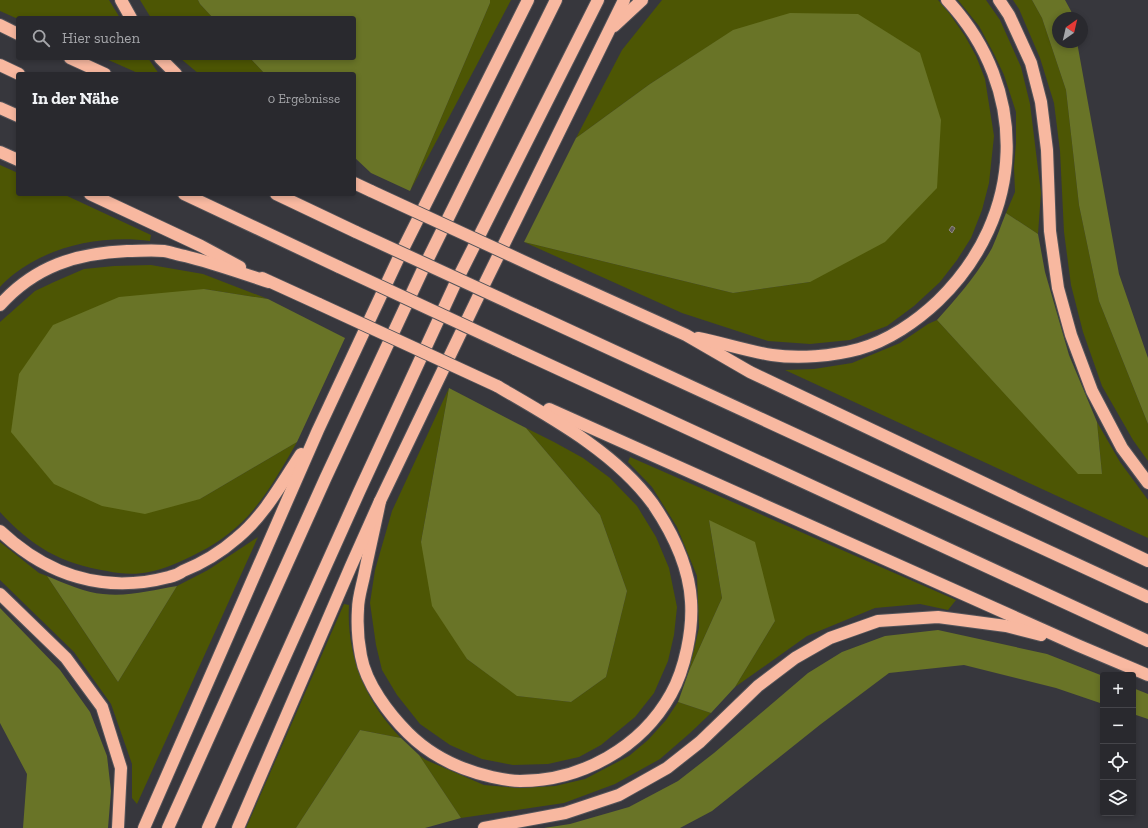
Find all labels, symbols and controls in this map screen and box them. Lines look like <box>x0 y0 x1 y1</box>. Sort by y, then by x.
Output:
north arrow <box>1052 12 1088 48</box>
search box <box>16 16 356 60</box>
icon: search <box>30 27 52 49</box>
text: Hier suchen <box>62 29 140 47</box>
text: In der Nähe <box>32 88 119 108</box>
text: 0 Ergebnisse <box>268 91 340 106</box>
map controls <box>1100 672 1136 816</box>
button: + <box>1100 672 1136 708</box>
button: − <box>1100 708 1136 744</box>
button: locate <box>1100 744 1136 780</box>
button: layers <box>1100 780 1136 816</box>

